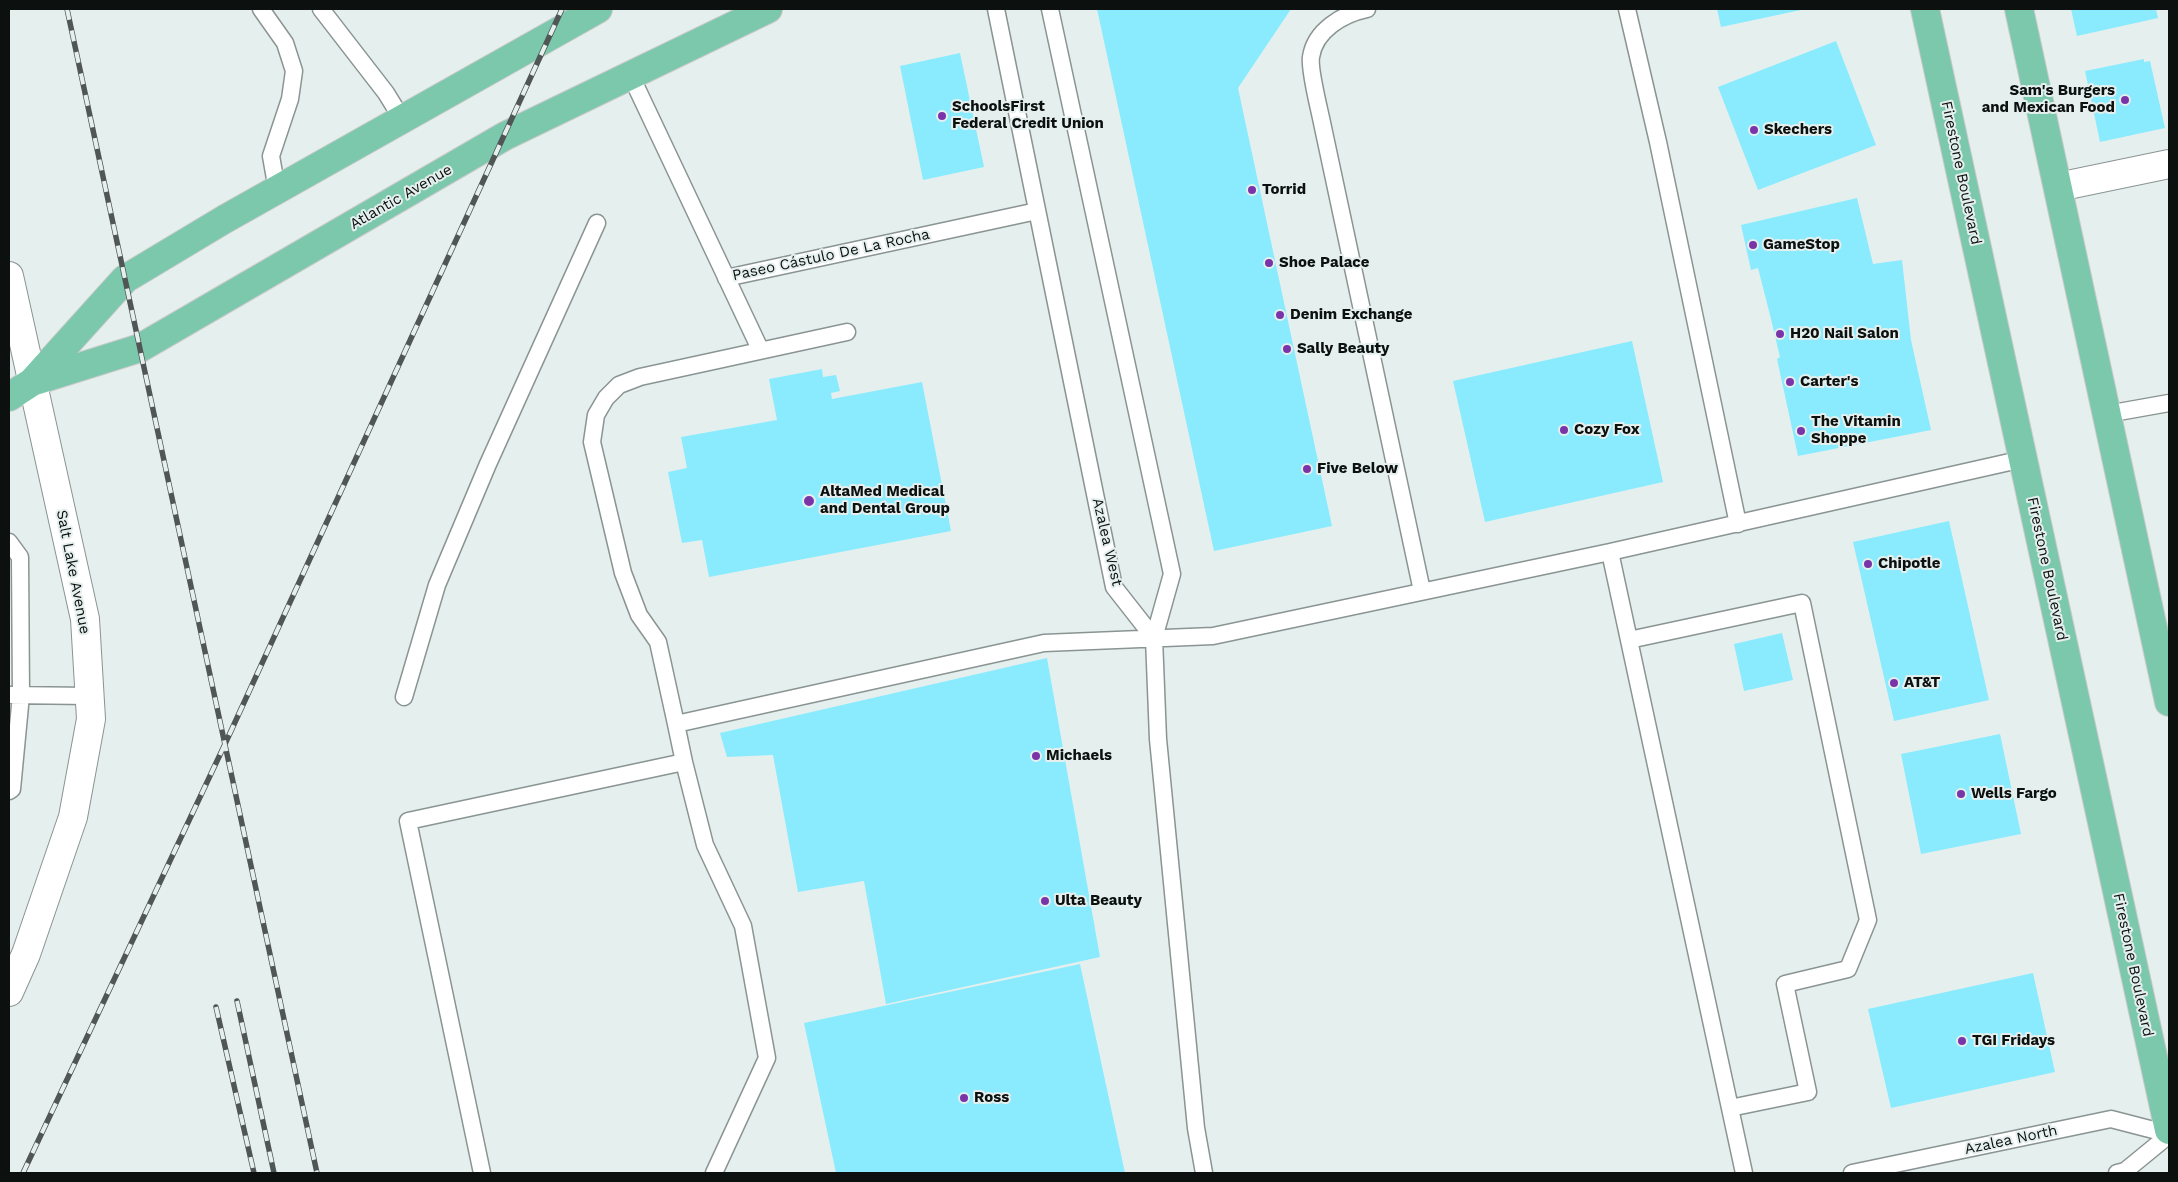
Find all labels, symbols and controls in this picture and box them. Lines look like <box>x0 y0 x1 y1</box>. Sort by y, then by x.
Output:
place label: Sam's Burgers and Mexican Food <box>1982 82 2115 117</box>
marker: Sam's Burgers and Mexican Food <box>2119 94 2131 106</box>
place label: SchoolsFirst Federal Credit Union <box>952 98 1104 133</box>
street label: Firestone Boulevard <box>1937 100 1985 246</box>
marker: SchoolsFirst Federal Credit Union <box>936 110 948 122</box>
place label: Skechers <box>1764 121 1832 139</box>
marker: Skechers <box>1748 124 1760 136</box>
street label: Atlantic Avenue <box>347 161 455 233</box>
place label: Torrid <box>1262 181 1306 199</box>
marker: Torrid <box>1246 184 1258 196</box>
street label: Paseo Cástulo De La Rocha <box>731 225 931 285</box>
place label: GameStop <box>1763 236 1840 254</box>
marker: GameStop <box>1747 239 1759 251</box>
place label: Shoe Palace <box>1279 254 1369 272</box>
marker: Shoe Palace <box>1263 257 1275 269</box>
place label: Denim Exchange <box>1290 306 1412 324</box>
marker: Denim Exchange <box>1274 309 1286 321</box>
place label: H20 Nail Salon <box>1790 325 1899 343</box>
marker: H20 Nail Salon <box>1774 328 1786 340</box>
place label: Sally Beauty <box>1297 340 1390 358</box>
marker: Sally Beauty <box>1281 343 1293 355</box>
place label: Carter's <box>1800 373 1859 391</box>
marker: Carter's <box>1784 376 1796 388</box>
place label: The Vitamin Shoppe <box>1811 413 1901 448</box>
place label: Cozy Fox <box>1574 421 1639 439</box>
marker: Cozy Fox <box>1558 424 1570 436</box>
marker: The Vitamin Shoppe <box>1795 425 1807 437</box>
place label: Five Below <box>1317 460 1398 478</box>
marker: Five Below <box>1301 463 1313 475</box>
place label: AltaMed Medical and Dental Group <box>820 483 950 518</box>
marker: AltaMed Medical and Dental Group <box>802 494 816 508</box>
street label: Azalea West <box>1088 496 1126 588</box>
street label: Firestone Boulevard <box>2023 496 2071 642</box>
street label: Salt Lake Avenue <box>52 508 94 636</box>
place label: Chipotle <box>1878 555 1940 573</box>
marker: Chipotle <box>1862 558 1874 570</box>
place label: AT&T <box>1904 674 1940 692</box>
marker: AT&T <box>1888 677 1900 689</box>
place label: Michaels <box>1046 747 1112 765</box>
marker: Michaels <box>1030 750 1042 762</box>
place label: Wells Fargo <box>1971 785 2057 803</box>
marker: Wells Fargo <box>1955 788 1967 800</box>
place label: Ulta Beauty <box>1055 892 1142 910</box>
street label: Firestone Boulevard <box>2109 892 2157 1038</box>
marker: Ulta Beauty <box>1039 895 1051 907</box>
place label: TGI Fridays <box>1972 1032 2055 1050</box>
marker: TGI Fridays <box>1956 1035 1968 1047</box>
place label: Ross <box>974 1089 1009 1107</box>
marker: Ross <box>958 1092 970 1104</box>
street label: Azalea North <box>1963 1121 2059 1159</box>

